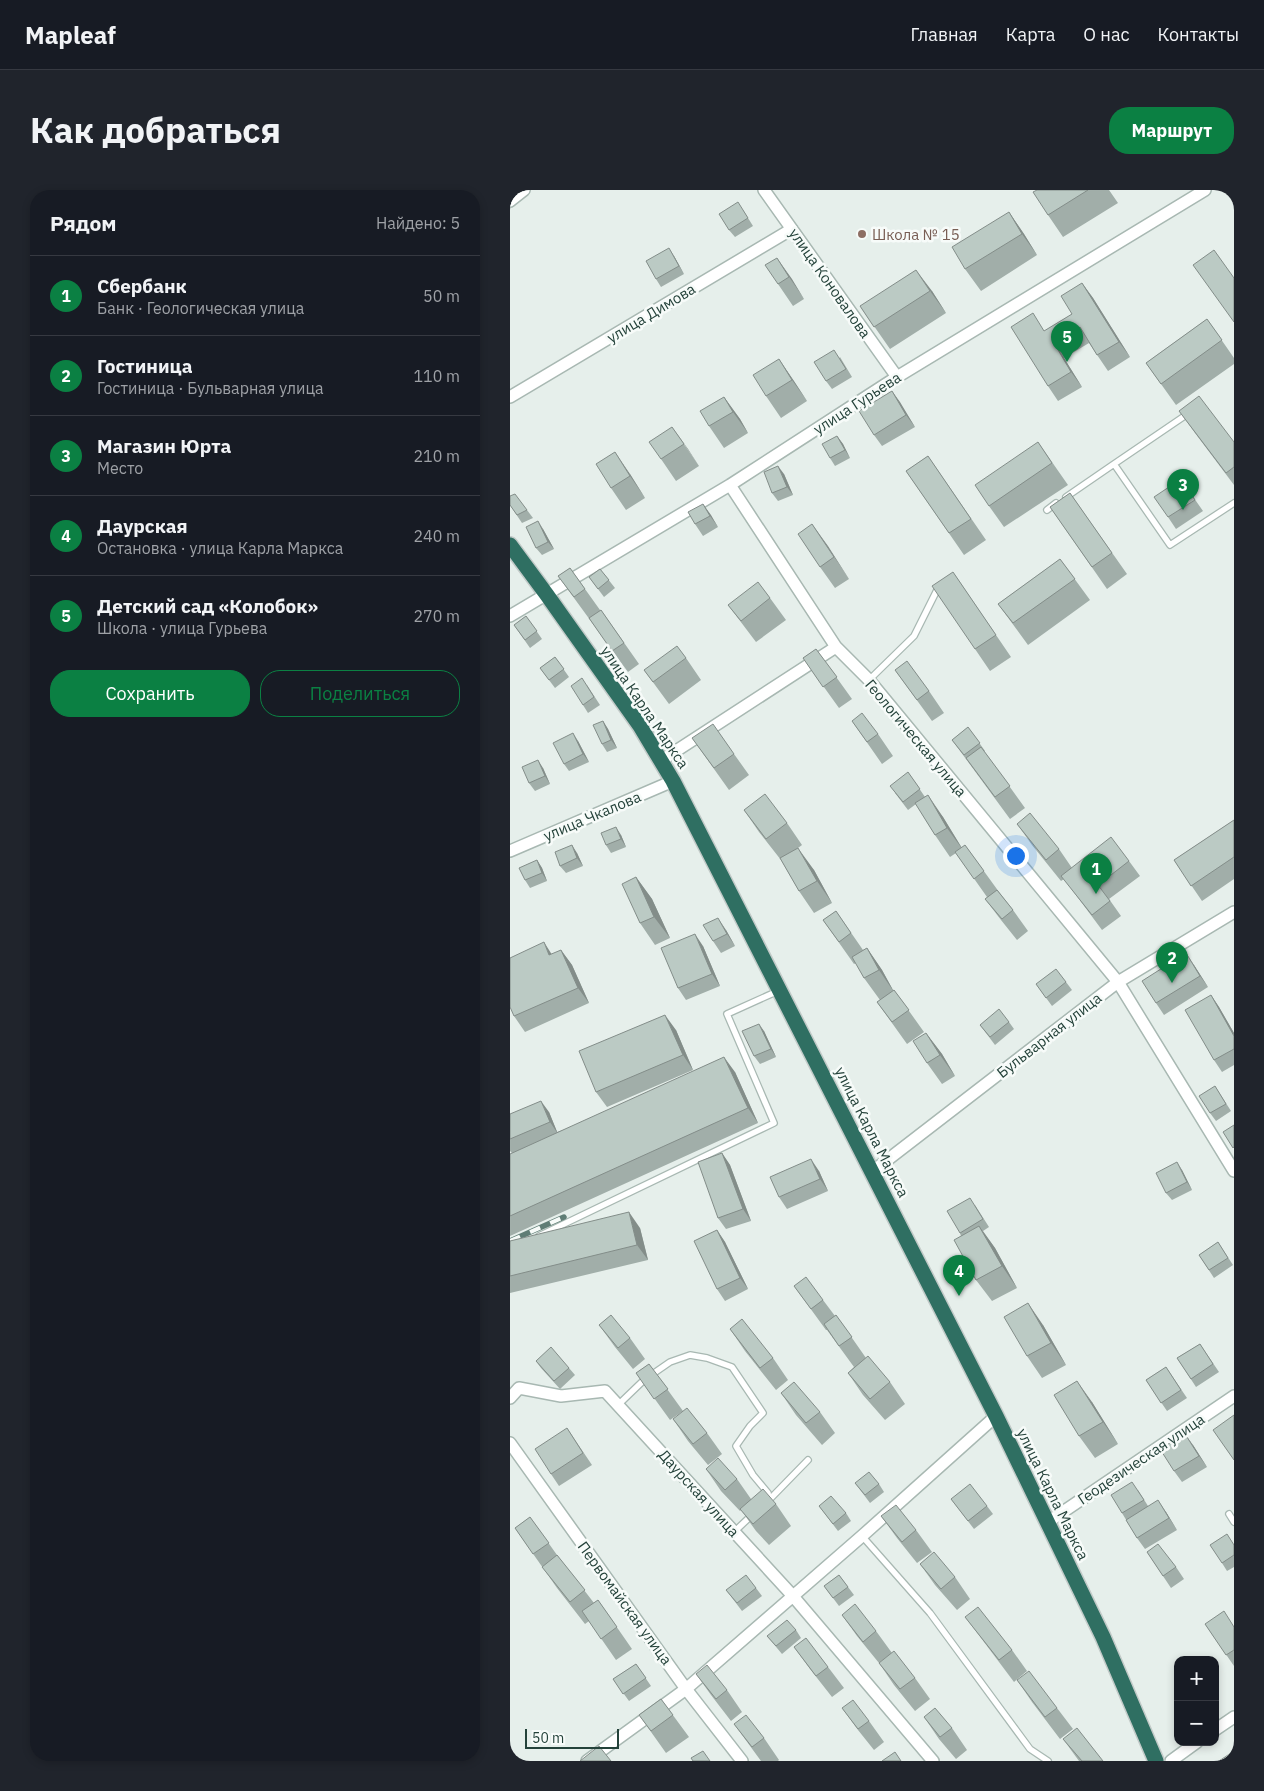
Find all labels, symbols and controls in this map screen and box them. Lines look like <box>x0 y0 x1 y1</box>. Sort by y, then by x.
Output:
text: Mapleaf <box>25 19 116 51</box>
text: Главная <box>910 23 978 46</box>
text: Карта <box>1006 23 1055 46</box>
text: О нас <box>1083 23 1130 46</box>
text: Контакты <box>1158 23 1239 46</box>
text: Как добраться <box>30 107 281 153</box>
button: Маршрут <box>1109 107 1234 154</box>
text: Рядом <box>50 209 117 237</box>
text: Найдено: 5 <box>376 213 460 233</box>
street label: улица Коновалова <box>785 224 875 342</box>
place label: Школа № 15 <box>872 225 960 244</box>
marker: Школа № 15 <box>856 228 868 240</box>
text: Сбербанк <box>97 274 187 298</box>
street label: улица Димова <box>603 279 699 347</box>
text: 1 <box>61 286 71 306</box>
text: 50 m <box>423 286 460 306</box>
text: Банк · Геологическая улица <box>97 298 304 318</box>
pin: 5 <box>1051 321 1083 362</box>
text: Гостиница <box>97 354 192 378</box>
text: 2 <box>61 366 71 386</box>
text: 110 m <box>413 366 460 386</box>
street label: улица Гурьева <box>810 368 904 438</box>
text: Гостиница · Бульварная улица <box>97 378 324 398</box>
text: Магазин Юрта <box>97 434 231 458</box>
text: 3 <box>61 446 71 466</box>
text: 210 m <box>413 446 460 466</box>
text: Место <box>97 458 143 478</box>
pin: 3 <box>1167 469 1199 510</box>
text: Даурская <box>97 514 188 538</box>
text: 4 <box>61 526 71 546</box>
text: 240 m <box>413 526 460 546</box>
text: Остановка · улица Карла Маркса <box>97 538 343 558</box>
text: Детский сад «Колобок» <box>97 594 318 618</box>
text: 5 <box>61 606 71 626</box>
text: 270 m <box>413 606 460 626</box>
text: Школа · улица Гурьева <box>97 618 267 638</box>
street label: улица Карла Маркса <box>597 642 693 772</box>
button: Сохранить <box>50 670 250 717</box>
button: Поделиться <box>260 670 460 717</box>
street label: Геологическая улица <box>861 675 971 801</box>
street label: улица Чкалова <box>540 787 644 845</box>
your location <box>1003 843 1029 869</box>
pin: 1 <box>1080 853 1112 894</box>
pin: 2 <box>1156 942 1188 983</box>
street label: Бульварная улица <box>993 988 1105 1082</box>
street label: улица Карла Маркса <box>831 1063 913 1201</box>
pin: 4 <box>943 1255 975 1296</box>
street label: Геодезическая улица <box>1074 1409 1208 1509</box>
street label: улица Карла Маркса <box>1013 1425 1093 1563</box>
street label: Даурская улица <box>655 1445 743 1541</box>
street label: Первомайская улица <box>574 1537 676 1669</box>
map controls <box>1174 1656 1219 1746</box>
button: + <box>1174 1656 1219 1701</box>
button: − <box>1174 1701 1219 1746</box>
scale bar <box>525 1726 619 1749</box>
text: 50 m <box>532 1729 564 1747</box>

